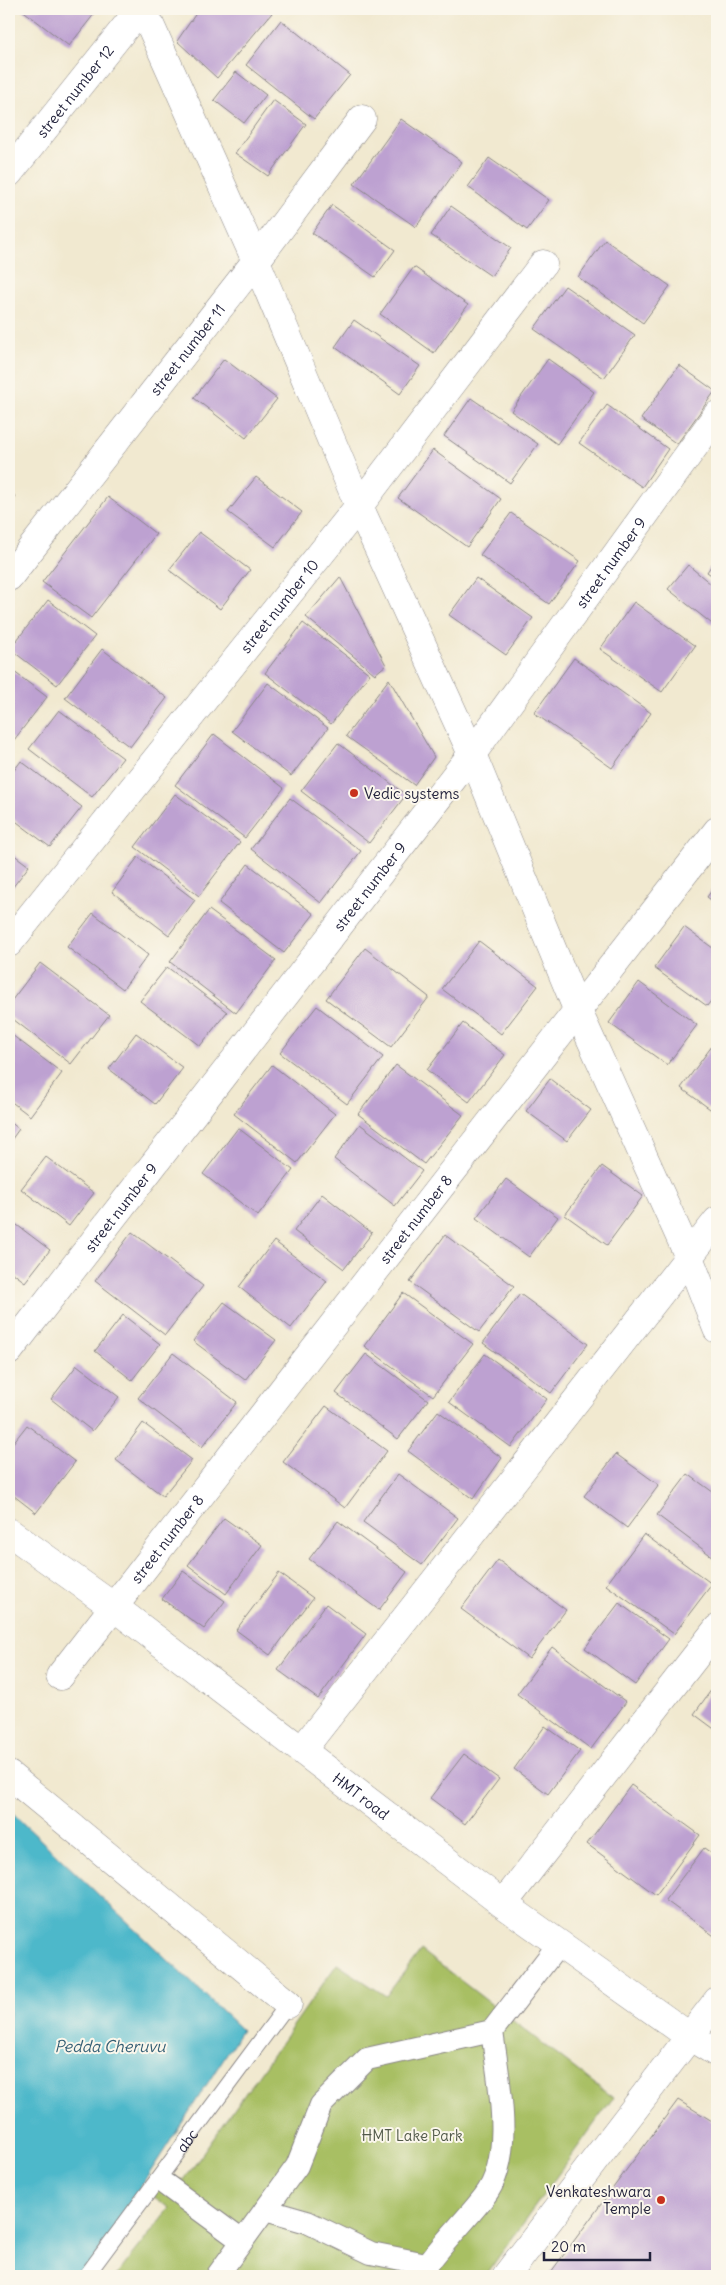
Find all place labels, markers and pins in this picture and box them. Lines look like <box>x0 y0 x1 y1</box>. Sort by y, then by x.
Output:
place label: Vedic systems <box>364 784 460 803</box>
marker: Vedic systems <box>348 787 360 799</box>
place label: Venkateshwara Temple <box>546 2182 651 2218</box>
marker: Venkateshwara Temple <box>655 2194 667 2206</box>

